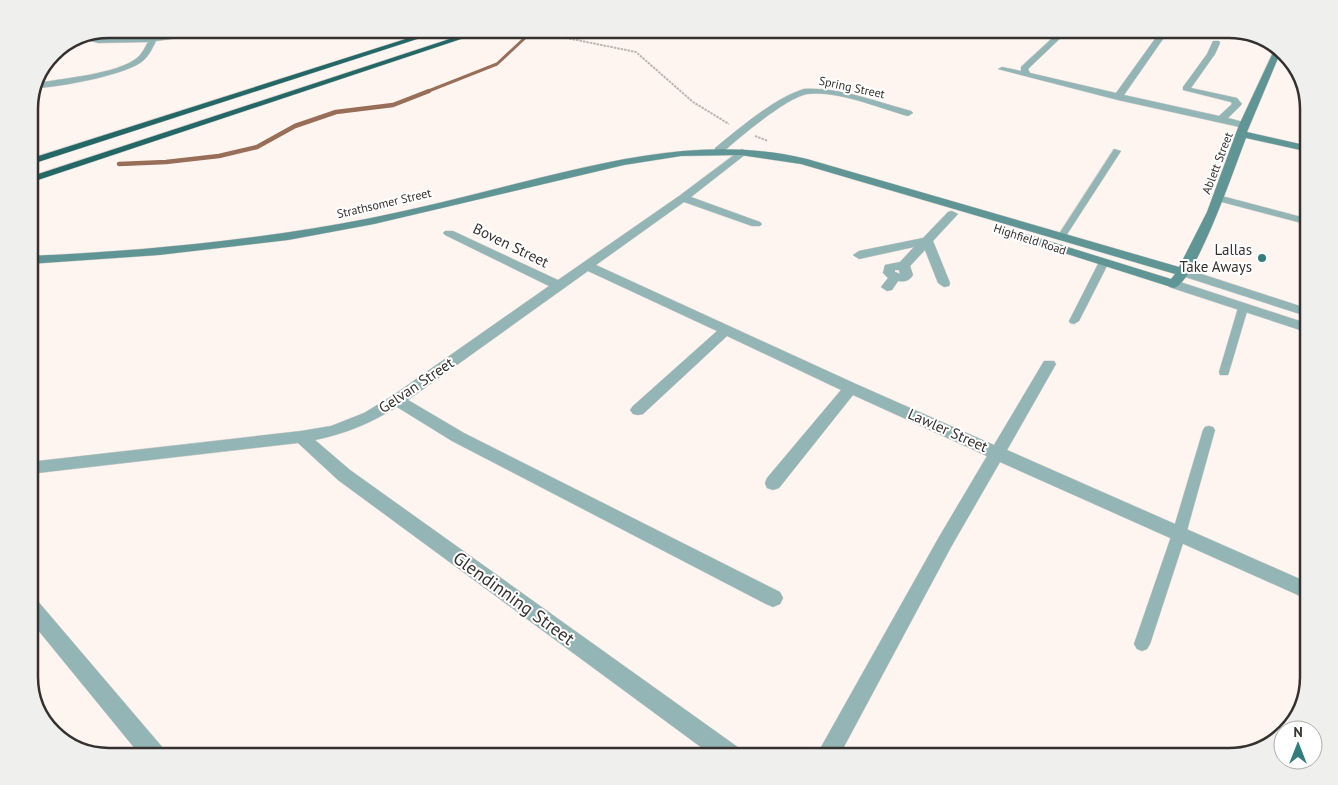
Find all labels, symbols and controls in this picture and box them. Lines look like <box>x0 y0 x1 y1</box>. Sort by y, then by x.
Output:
street label: Spring Street <box>818 73 886 101</box>
street label: Ablett Street <box>1198 130 1236 196</box>
street label: Strathsomer Street <box>335 185 433 221</box>
street label: Boven Street <box>470 219 552 271</box>
street label: Highfield Road <box>992 220 1068 258</box>
place label: Lallas Take Aways <box>1179 240 1252 276</box>
marker: Lallas Take Aways <box>1256 252 1268 264</box>
street label: Gelvan Street <box>375 353 457 417</box>
street label: Lawler Street <box>905 404 991 456</box>
street label: Glendinning Street <box>449 546 579 650</box>
north arrow <box>1273 720 1323 770</box>
text: N <box>1293 723 1303 741</box>

